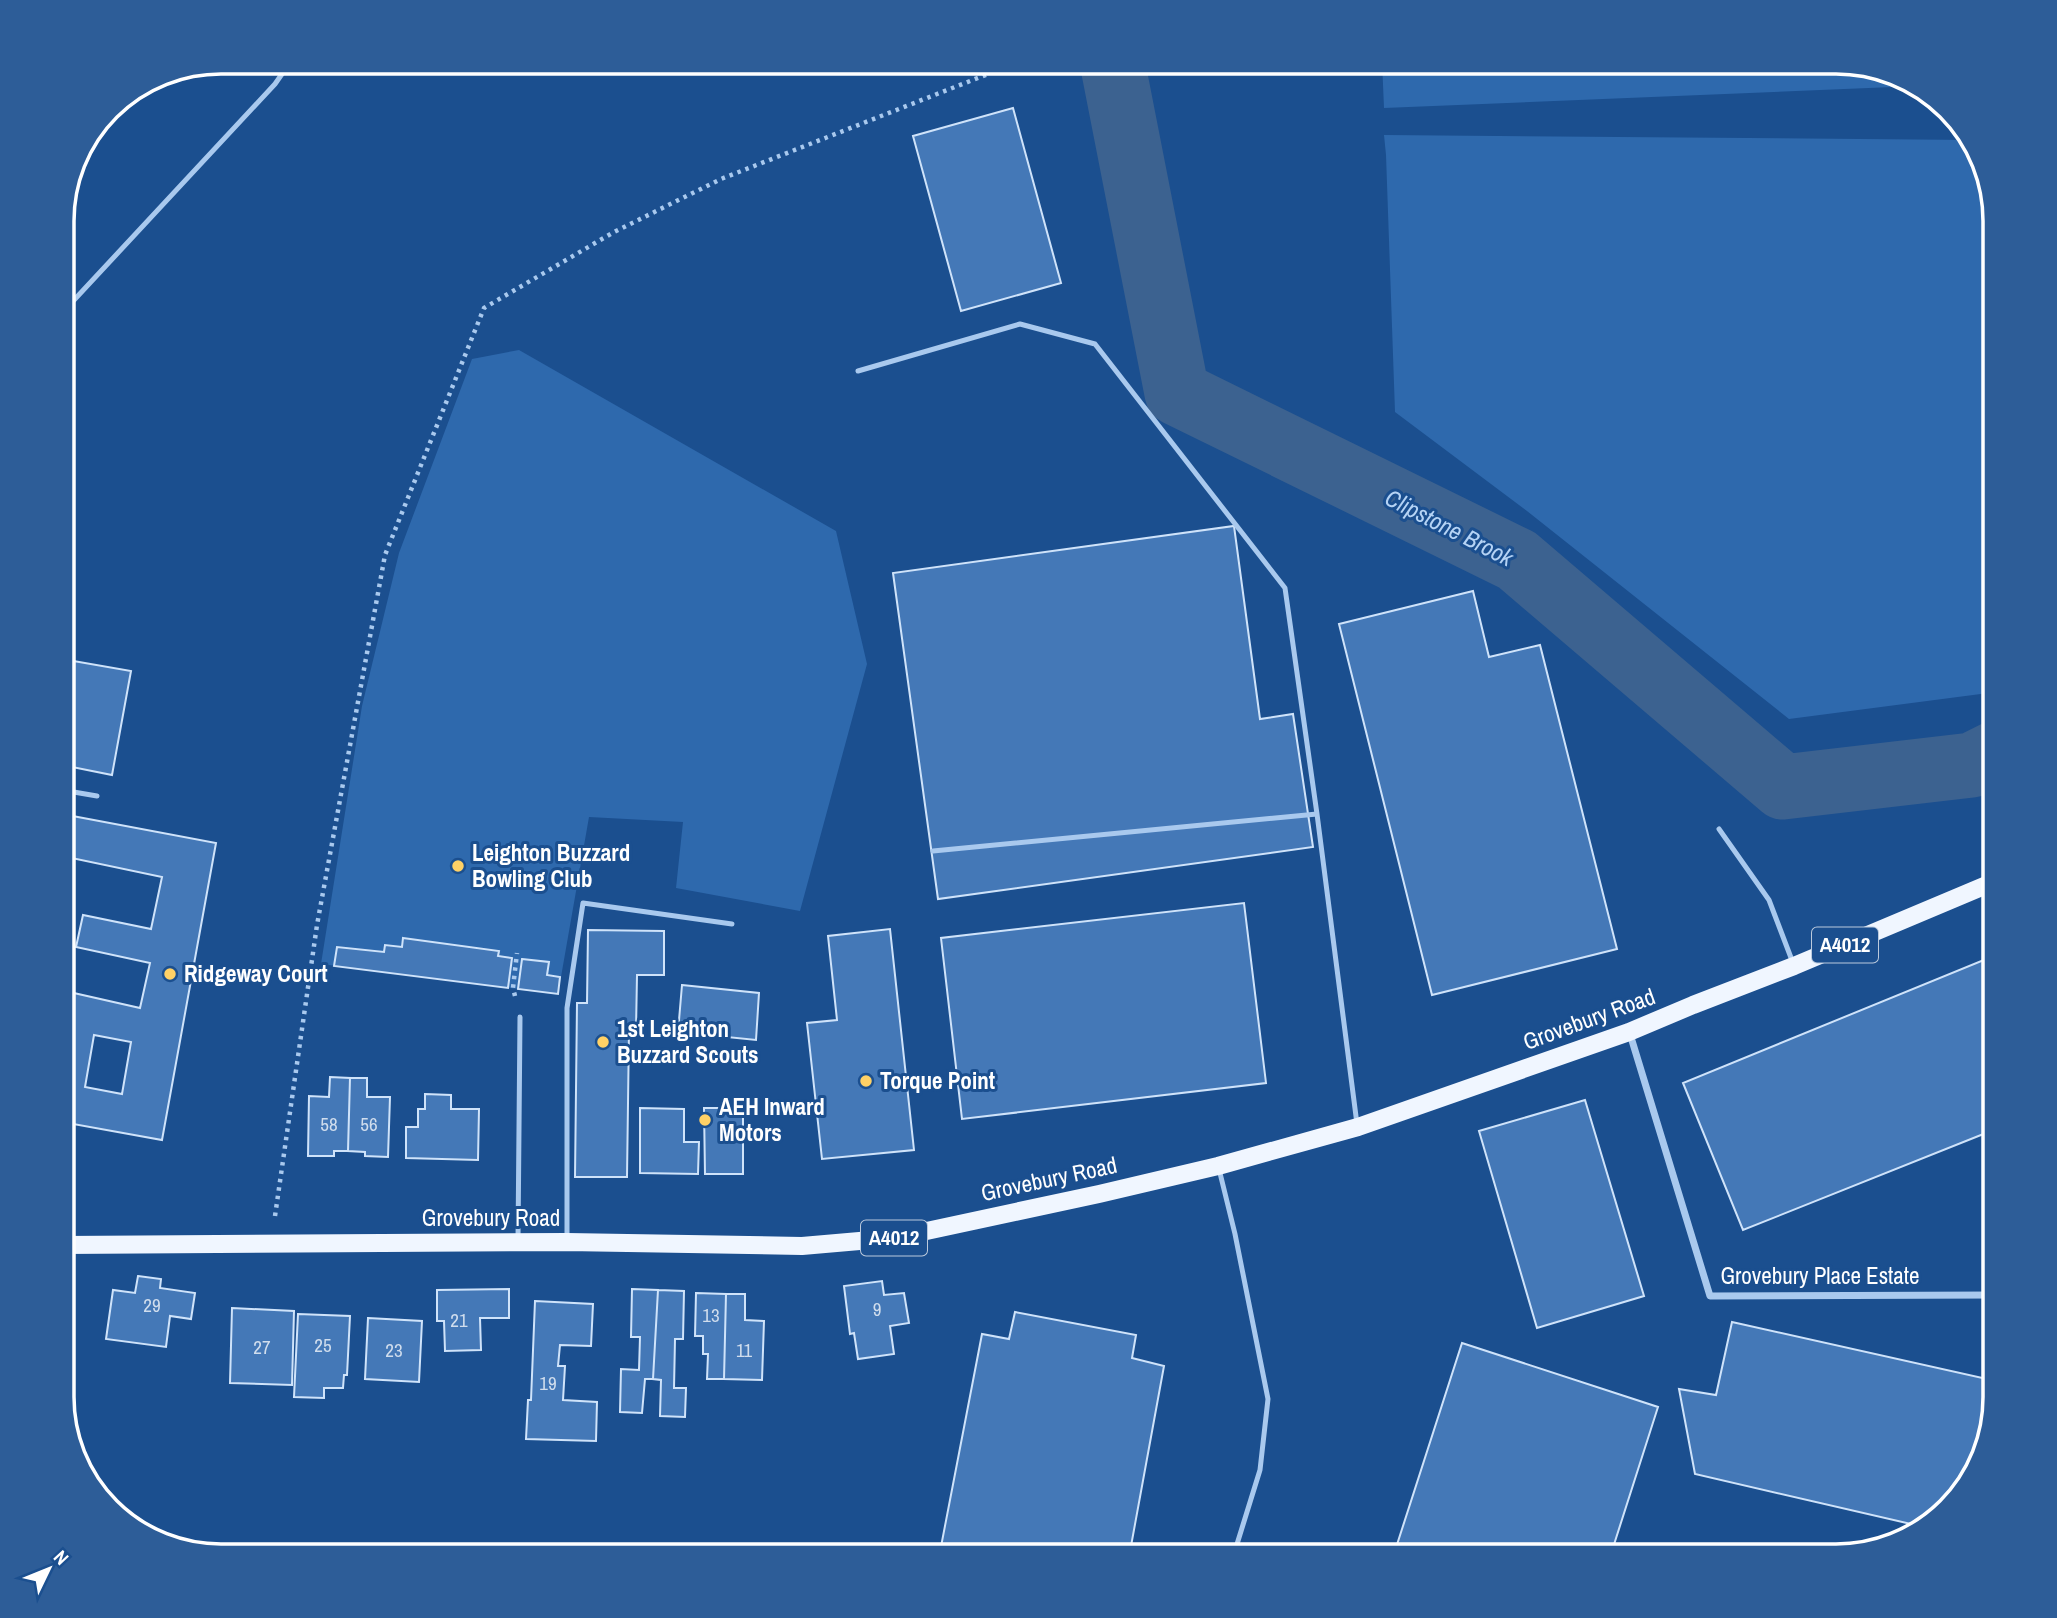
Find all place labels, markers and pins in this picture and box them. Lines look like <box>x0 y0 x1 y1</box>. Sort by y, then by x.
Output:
place label: Leighton Buzzard Bowling Club <box>472 837 630 894</box>
marker: Leighton Buzzard Bowling Club <box>450 858 466 874</box>
place label: Ridgeway Court <box>184 958 328 989</box>
marker: Ridgeway Court <box>162 966 178 982</box>
place label: 1st Leighton Buzzard Scouts <box>617 1013 758 1070</box>
marker: 1st Leighton Buzzard Scouts <box>595 1034 611 1050</box>
place label: Torque Point <box>880 1065 995 1096</box>
marker: Torque Point <box>858 1073 874 1089</box>
place label: AEH Inward Motors <box>719 1091 825 1148</box>
marker: AEH Inward Motors <box>697 1112 713 1128</box>

